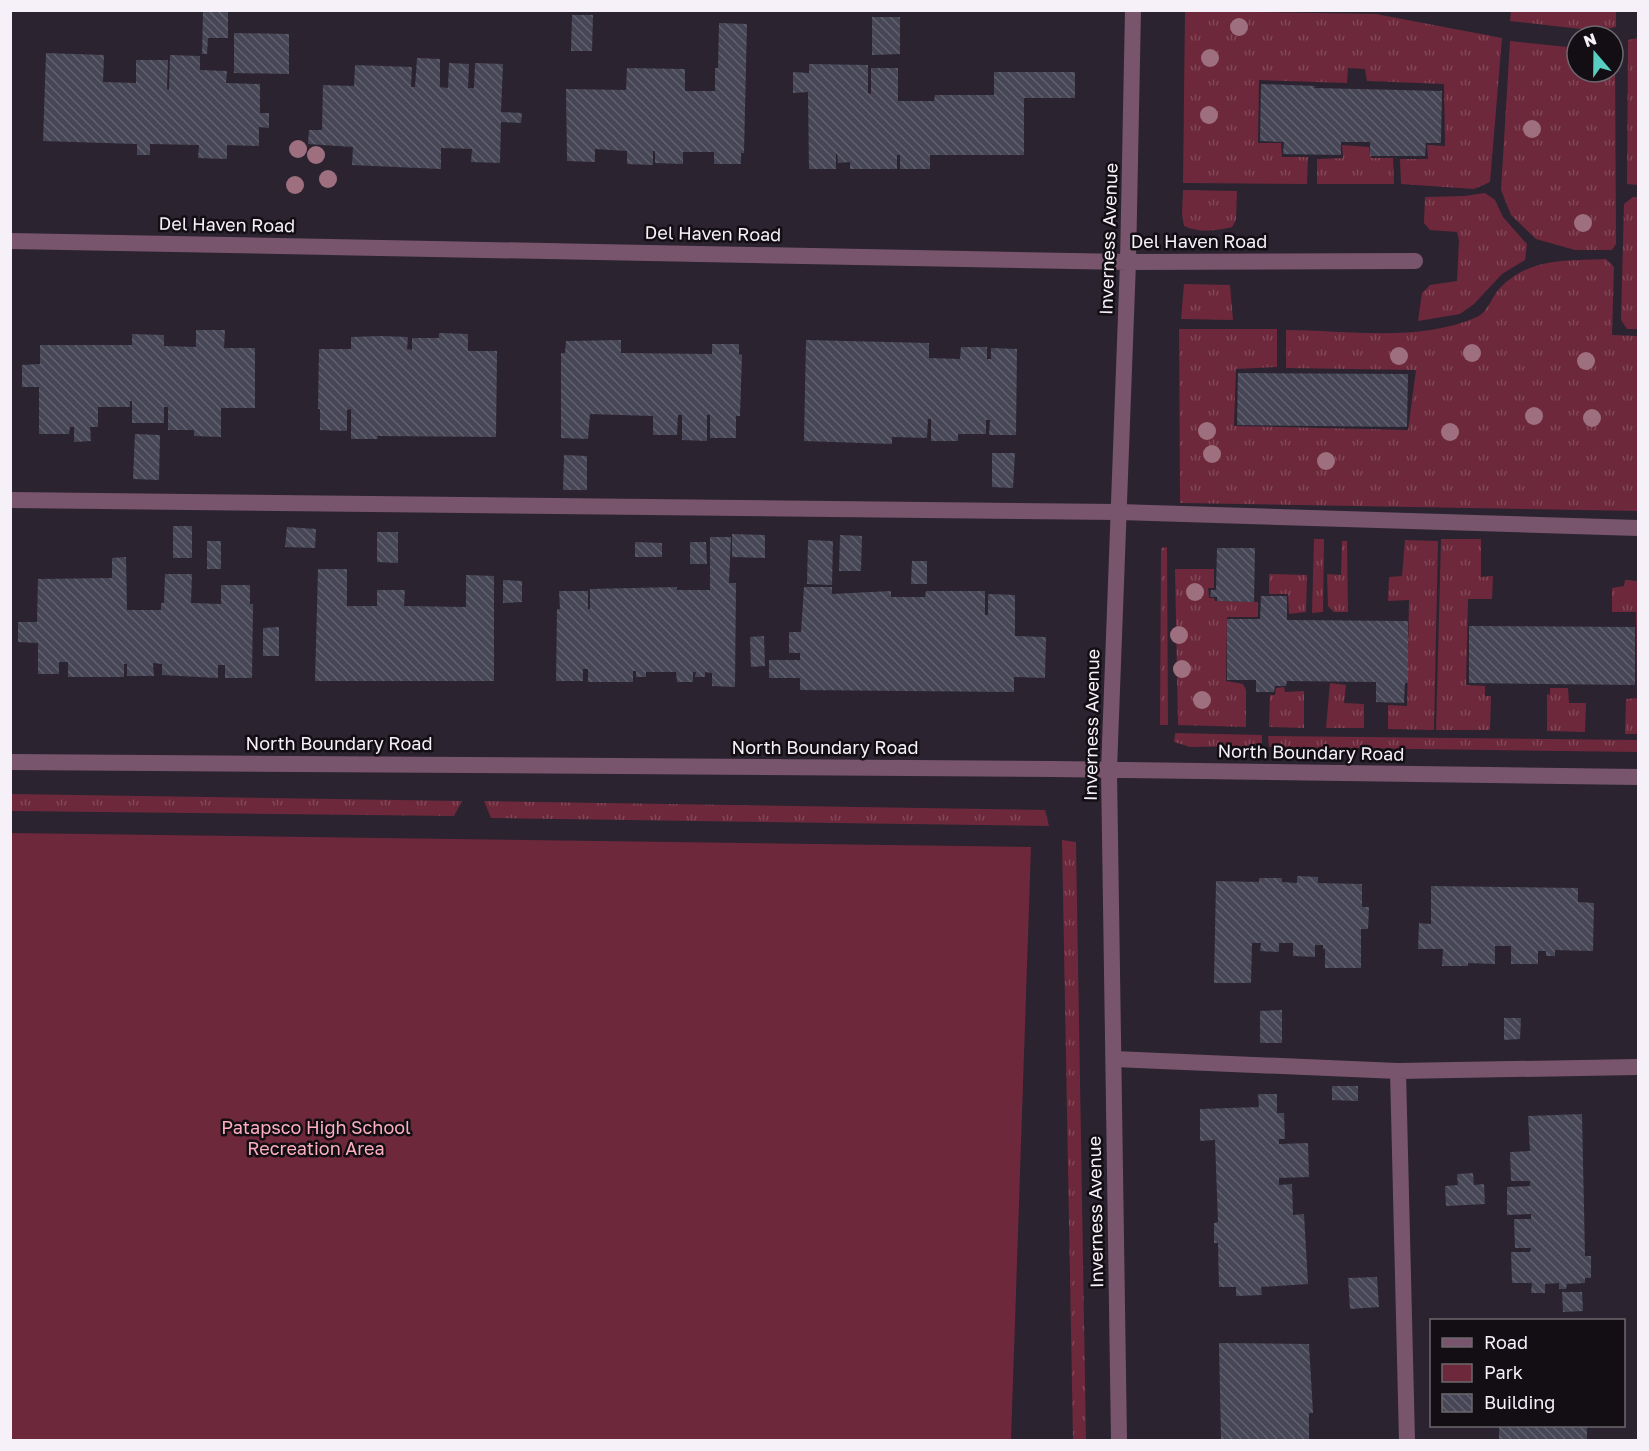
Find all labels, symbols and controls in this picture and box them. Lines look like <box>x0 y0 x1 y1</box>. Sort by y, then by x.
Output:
north arrow <box>1565 24 1625 84</box>
text: N <box>1581 28 1599 51</box>
street label: Inverness Avenue <box>1094 163 1122 315</box>
street label: Del Haven Road <box>159 212 296 236</box>
street label: Del Haven Road <box>645 221 782 245</box>
street label: Del Haven Road <box>1131 230 1267 252</box>
street label: Inverness Avenue <box>1079 649 1103 801</box>
street label: North Boundary Road <box>246 732 432 754</box>
street label: North Boundary Road <box>732 736 918 758</box>
street label: North Boundary Road <box>1217 739 1405 765</box>
park label: Patapsco High School Recreation Area <box>221 1116 411 1159</box>
street label: Inverness Avenue <box>1083 1136 1107 1288</box>
legend <box>1430 1319 1625 1427</box>
text: Road <box>1484 1331 1528 1353</box>
text: Park <box>1484 1361 1523 1383</box>
text: Building <box>1484 1391 1555 1413</box>

